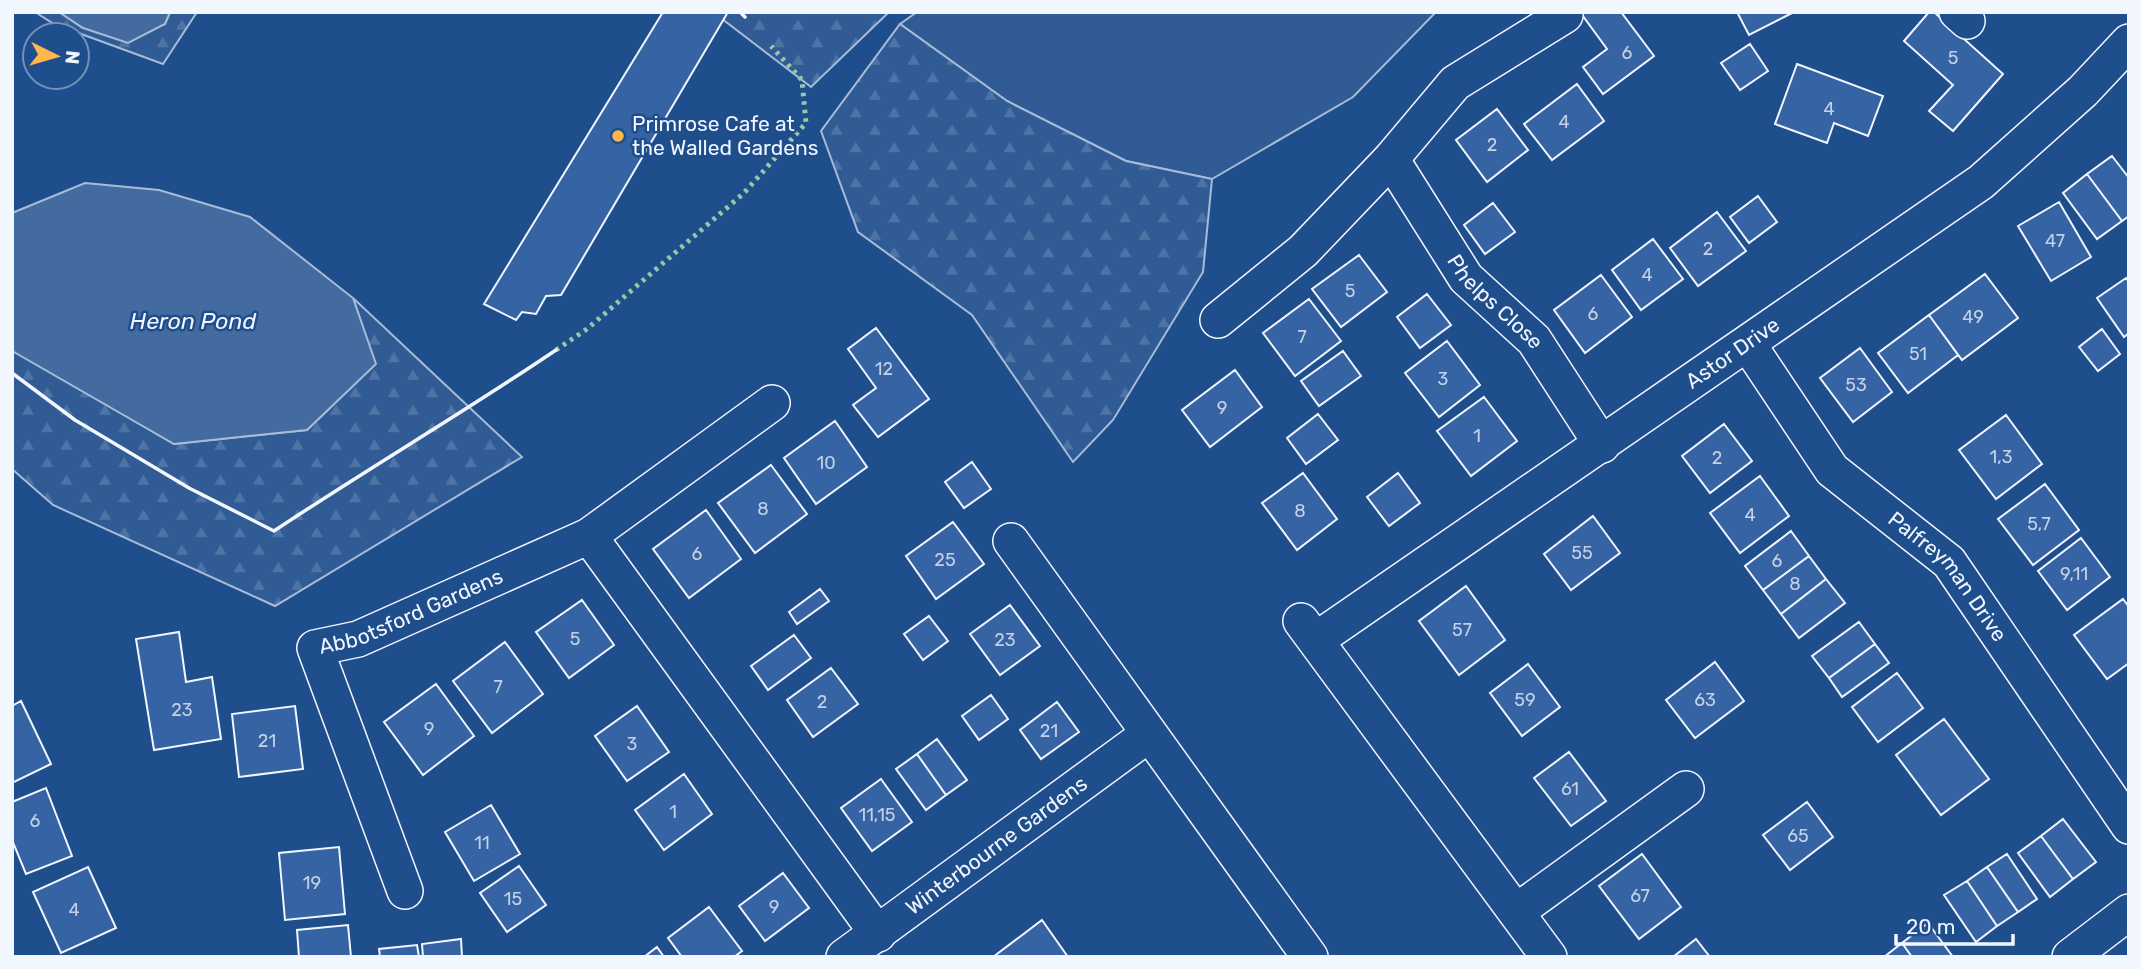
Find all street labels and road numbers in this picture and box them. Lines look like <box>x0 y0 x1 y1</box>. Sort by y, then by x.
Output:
street label: Phelps Close <box>1442 250 1549 353</box>
street label: Astor Drive <box>1681 312 1784 394</box>
street label: Palfreyman Drive <box>1883 506 2012 646</box>
street label: Abbotsford Gardens <box>317 563 507 659</box>
street label: Winterbourne Gardens <box>901 770 1092 920</box>

